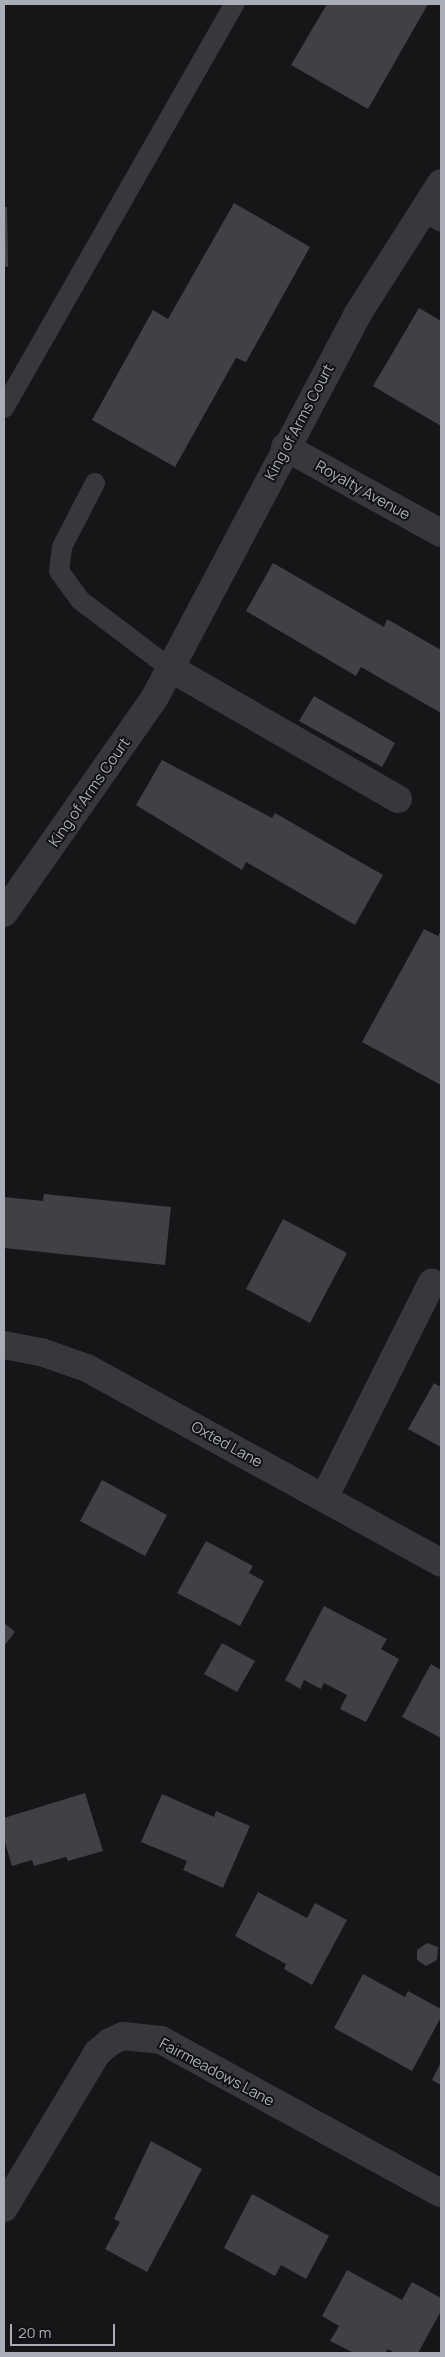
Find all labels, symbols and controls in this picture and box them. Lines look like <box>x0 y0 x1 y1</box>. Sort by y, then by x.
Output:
street label: King of Arms Court <box>261 361 337 483</box>
street label: Royalty Avenue <box>312 457 414 523</box>
street label: King of Arms Court <box>45 734 133 850</box>
street label: Oxted Lane <box>188 1417 266 1471</box>
street label: Fairmeadows Lane <box>157 2034 277 2110</box>
scale bar <box>12 2314 118 2346</box>
text: 20 m <box>18 2322 51 2343</box>

